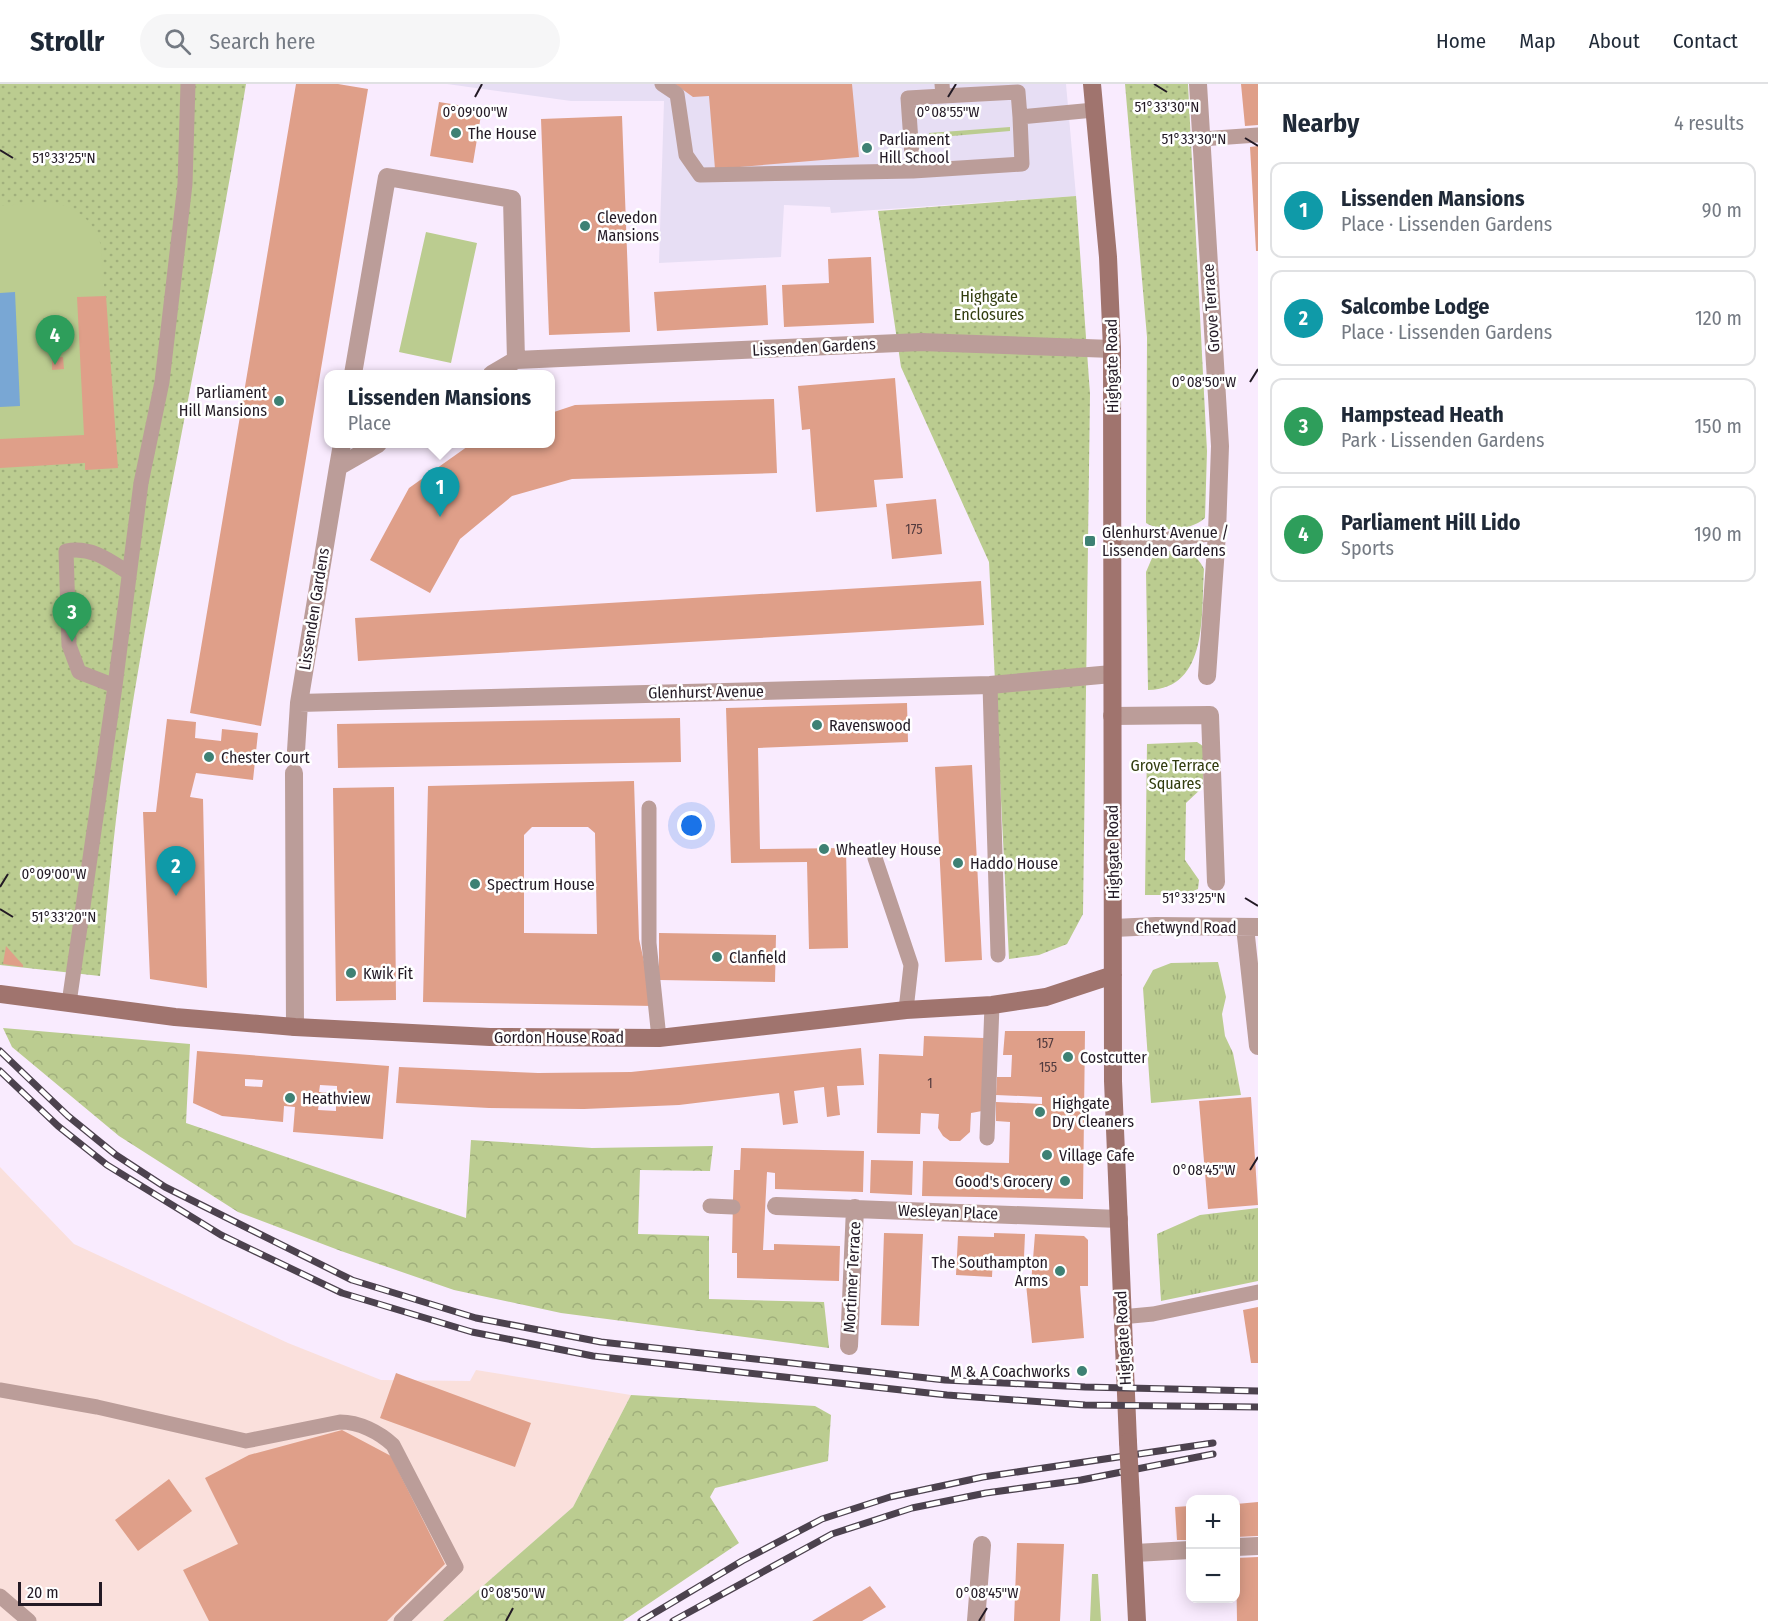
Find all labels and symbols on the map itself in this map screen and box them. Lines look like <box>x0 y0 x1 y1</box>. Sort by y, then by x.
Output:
text: 51°33'30"N <box>1135 98 1199 116</box>
text: 0°09'00"W <box>442 103 508 121</box>
text: 0°08'55"W <box>916 103 980 121</box>
place label: The House <box>468 124 537 143</box>
marker: The House <box>449 126 463 140</box>
place label: Parliament Hill School <box>879 130 951 167</box>
text: 51°33'30"N <box>1162 130 1226 148</box>
marker: Parliament Hill School <box>860 141 874 155</box>
text: 51°33'25"N <box>32 149 96 167</box>
place label: Clevedon Mansions <box>597 208 659 245</box>
marker: Clevedon Mansions <box>578 219 592 233</box>
street label: Grove Terrace <box>1198 263 1224 353</box>
park label: Highgate Enclosures <box>954 287 1024 324</box>
pin: 4 <box>36 316 74 365</box>
street label: Highgate Road <box>1102 319 1122 413</box>
street label: Lissenden Gardens <box>752 334 876 360</box>
text: 0°08'50"W <box>1172 373 1236 391</box>
place label: Parliament Hill Mansions <box>179 383 268 420</box>
marker: Parliament Hill Mansions <box>272 394 286 408</box>
pin: 1 <box>420 468 460 517</box>
house number: 175 <box>905 521 923 538</box>
place label: Glenhurst Avenue / Lissenden Gardens <box>1102 523 1229 560</box>
marker: Glenhurst Avenue / Lissenden Gardens <box>1083 534 1097 548</box>
street label: Lissenden Gardens <box>295 546 333 671</box>
pin: 3 <box>52 592 92 642</box>
street label: Glenhurst Avenue <box>648 681 764 703</box>
place label: Ravenswood <box>829 716 911 735</box>
marker: Ravenswood <box>810 718 824 732</box>
place label: Chester Court <box>221 748 311 767</box>
marker: Chester Court <box>202 750 216 764</box>
park label: Grove Terrace Squares <box>1131 756 1219 793</box>
street label: Highgate Road <box>1103 805 1123 899</box>
your location <box>677 811 706 840</box>
place label: Wheatley House <box>836 840 941 859</box>
marker: Wheatley House <box>817 842 831 856</box>
pin: 2 <box>156 846 195 896</box>
place label: Haddo House <box>970 854 1058 873</box>
marker: Haddo House <box>951 856 965 870</box>
text: 0°09'00"W <box>21 865 87 883</box>
place label: Spectrum House <box>487 875 595 894</box>
marker: Spectrum House <box>468 877 482 891</box>
text: 51°33'25"N <box>1162 889 1226 907</box>
text: 51°33'20"N <box>32 908 96 926</box>
street label: Chetwynd Road <box>1135 918 1237 937</box>
place label: Clanfield <box>729 948 786 967</box>
marker: Clanfield <box>710 950 724 964</box>
place label: Kwik Fit <box>363 964 414 983</box>
marker: Kwik Fit <box>344 966 358 980</box>
street label: Gordon House Road <box>494 1028 624 1047</box>
house number: 157 <box>1036 1035 1054 1052</box>
place label: Costcutter <box>1080 1048 1147 1067</box>
marker: Costcutter <box>1061 1050 1075 1064</box>
house number: 155 <box>1039 1059 1057 1076</box>
house number: 1 <box>927 1075 933 1092</box>
place label: Heathview <box>302 1089 371 1108</box>
marker: Heathview <box>283 1091 297 1105</box>
place label: Highgate Dry Cleaners <box>1052 1094 1134 1131</box>
marker: Highgate Dry Cleaners <box>1033 1105 1047 1119</box>
place label: Village Cafe <box>1059 1146 1135 1165</box>
marker: Village Cafe <box>1040 1148 1054 1162</box>
text: 0°08'45"W <box>1173 1161 1235 1179</box>
place label: Good's Grocery <box>955 1172 1054 1191</box>
marker: Good's Grocery <box>1058 1174 1072 1188</box>
street label: Wesleyan Place <box>898 1201 998 1223</box>
street label: Mortimer Terrace <box>840 1221 864 1333</box>
place label: The Southampton Arms <box>932 1253 1048 1290</box>
marker: The Southampton Arms <box>1053 1264 1067 1278</box>
street label: Highgate Road <box>1111 1290 1135 1386</box>
place label: M & A Coachworks <box>950 1362 1070 1381</box>
marker: M & A Coachworks <box>1075 1364 1089 1378</box>
scale bar <box>18 1579 102 1606</box>
text: 0°08'50"W <box>481 1584 545 1602</box>
text: 0°08'45"W <box>956 1584 1018 1602</box>

